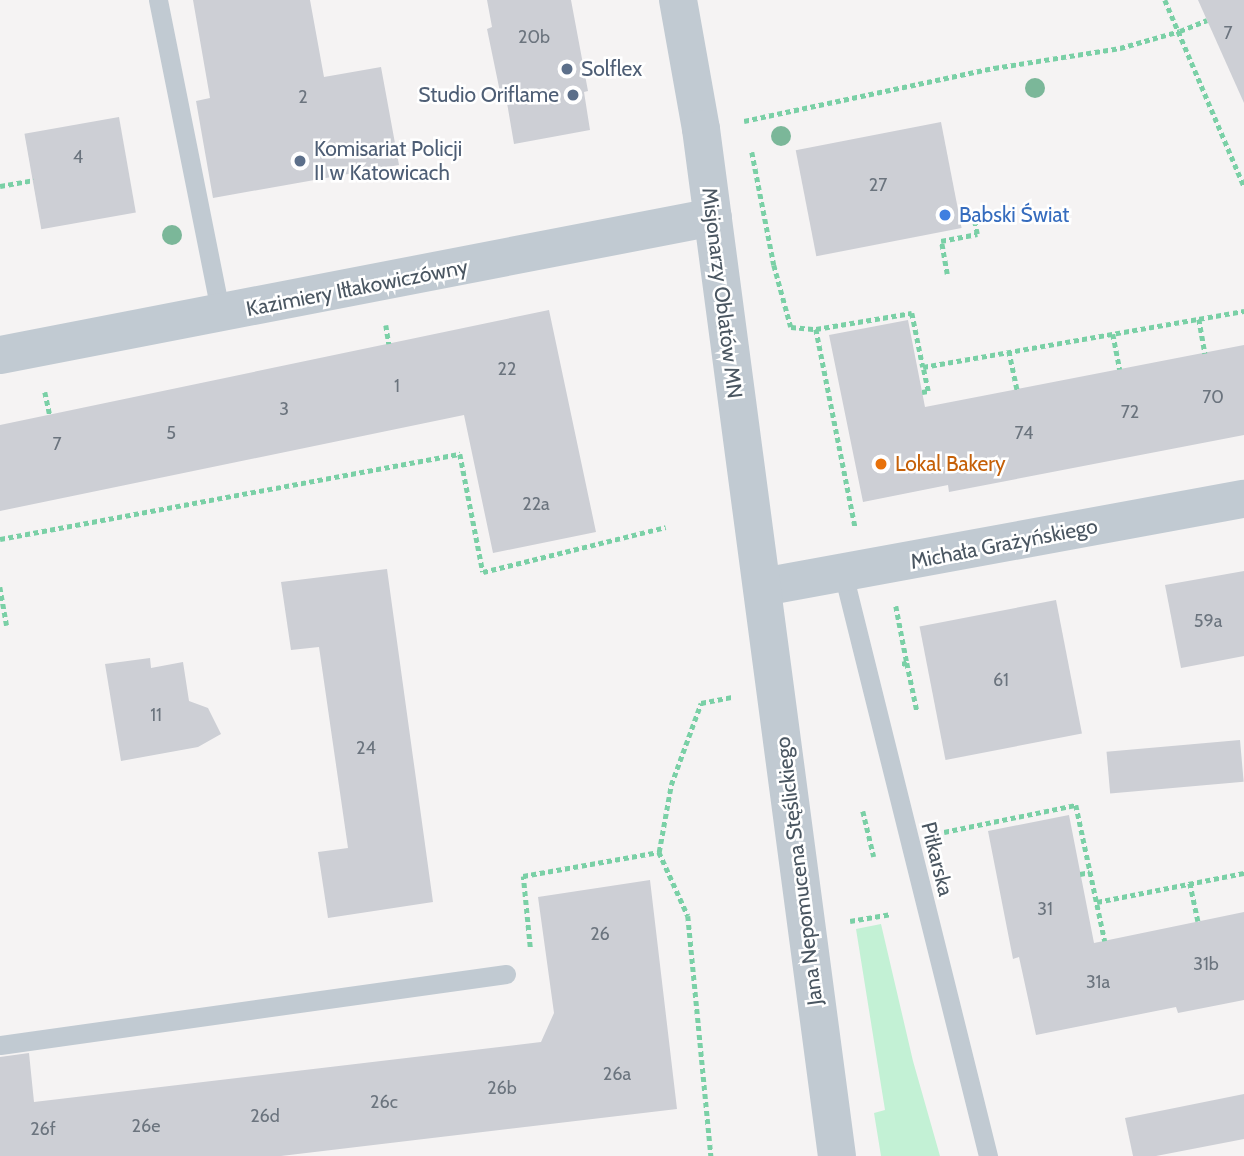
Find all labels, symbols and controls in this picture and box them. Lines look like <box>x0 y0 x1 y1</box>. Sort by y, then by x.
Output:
house number: 7 <box>1223 22 1233 44</box>
house number: 20b <box>518 26 550 48</box>
place label: Solflex <box>581 56 642 82</box>
marker: Solflex <box>559 61 575 77</box>
place label: Studio Oriflame <box>418 82 559 108</box>
house number: 2 <box>298 86 308 108</box>
marker: Studio Oriflame <box>565 87 581 103</box>
place label: Komisariat Policji II w Katowicach <box>314 136 462 186</box>
house number: 4 <box>73 146 83 168</box>
marker: Komisariat Policji II w Katowicach <box>292 153 308 169</box>
house number: 27 <box>869 174 887 196</box>
street label: Misjonarzy Oblatów MN <box>697 186 747 400</box>
place label: Babski Świat <box>959 202 1069 228</box>
marker: Babski Świat <box>937 207 953 223</box>
street label: Kazimiery Iłłakowiczówny <box>244 254 470 322</box>
house number: 22 <box>498 358 516 380</box>
house number: 1 <box>394 375 400 397</box>
house number: 70 <box>1202 386 1224 408</box>
house number: 3 <box>279 398 289 420</box>
house number: 72 <box>1121 401 1139 423</box>
house number: 5 <box>166 422 176 444</box>
house number: 74 <box>1015 422 1033 444</box>
house number: 7 <box>52 433 62 455</box>
place label: Lokal Bakery <box>895 451 1005 477</box>
marker: Lokal Bakery <box>873 456 889 472</box>
house number: 22a <box>522 493 550 515</box>
street label: Michała Grażyńskiego <box>908 513 1100 575</box>
house number: 59a <box>1194 610 1222 632</box>
house number: 61 <box>993 669 1009 691</box>
house number: 11 <box>150 704 162 726</box>
street label: Jana Nepomucena Stęślickiego <box>770 735 828 1007</box>
house number: 24 <box>356 737 376 759</box>
street label: Piłkarska <box>916 819 958 899</box>
house number: 31 <box>1037 898 1053 920</box>
house number: 26 <box>590 923 610 945</box>
house number: 31b <box>1193 953 1219 975</box>
house number: 31a <box>1086 971 1110 993</box>
house number: 26a <box>603 1063 631 1085</box>
house number: 26b <box>487 1077 517 1099</box>
house number: 26c <box>370 1091 398 1113</box>
house number: 26d <box>250 1105 280 1127</box>
house number: 26e <box>132 1115 160 1137</box>
house number: 26f <box>30 1118 56 1140</box>

